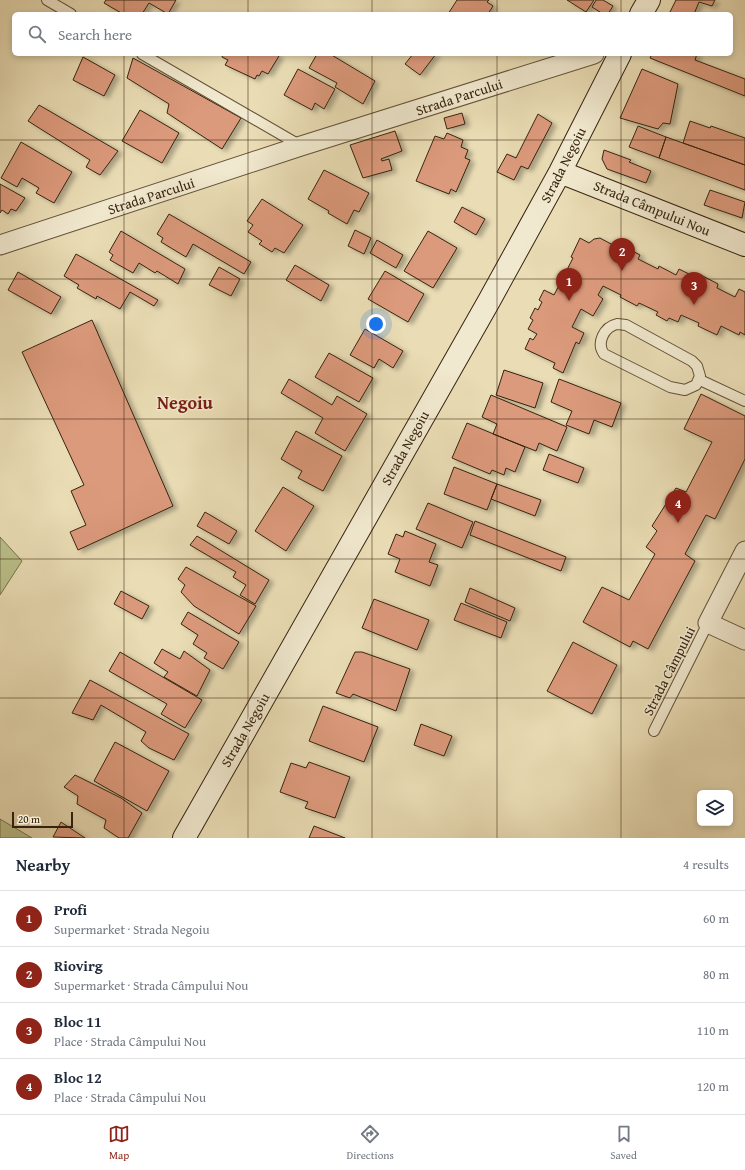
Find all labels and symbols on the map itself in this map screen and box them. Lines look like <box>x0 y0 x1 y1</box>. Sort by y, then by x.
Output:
street label: Strada Parcului <box>413 74 505 120</box>
street label: Strada Negoiu <box>535 123 591 206</box>
street label: Strada Parcului <box>105 173 197 219</box>
street label: Strada Câmpului Nou <box>591 175 714 241</box>
pin: 2 <box>609 238 635 271</box>
pin: 1 <box>556 268 582 301</box>
pin: 3 <box>681 272 707 305</box>
your location <box>366 314 386 334</box>
district label: Negoiu <box>157 389 214 416</box>
street label: Strada Negoiu <box>376 407 434 489</box>
pin: 4 <box>665 490 691 523</box>
street label: Strada Câmpului <box>638 623 700 719</box>
street label: Strada Negoiu <box>216 689 275 771</box>
scale bar <box>12 810 73 829</box>

